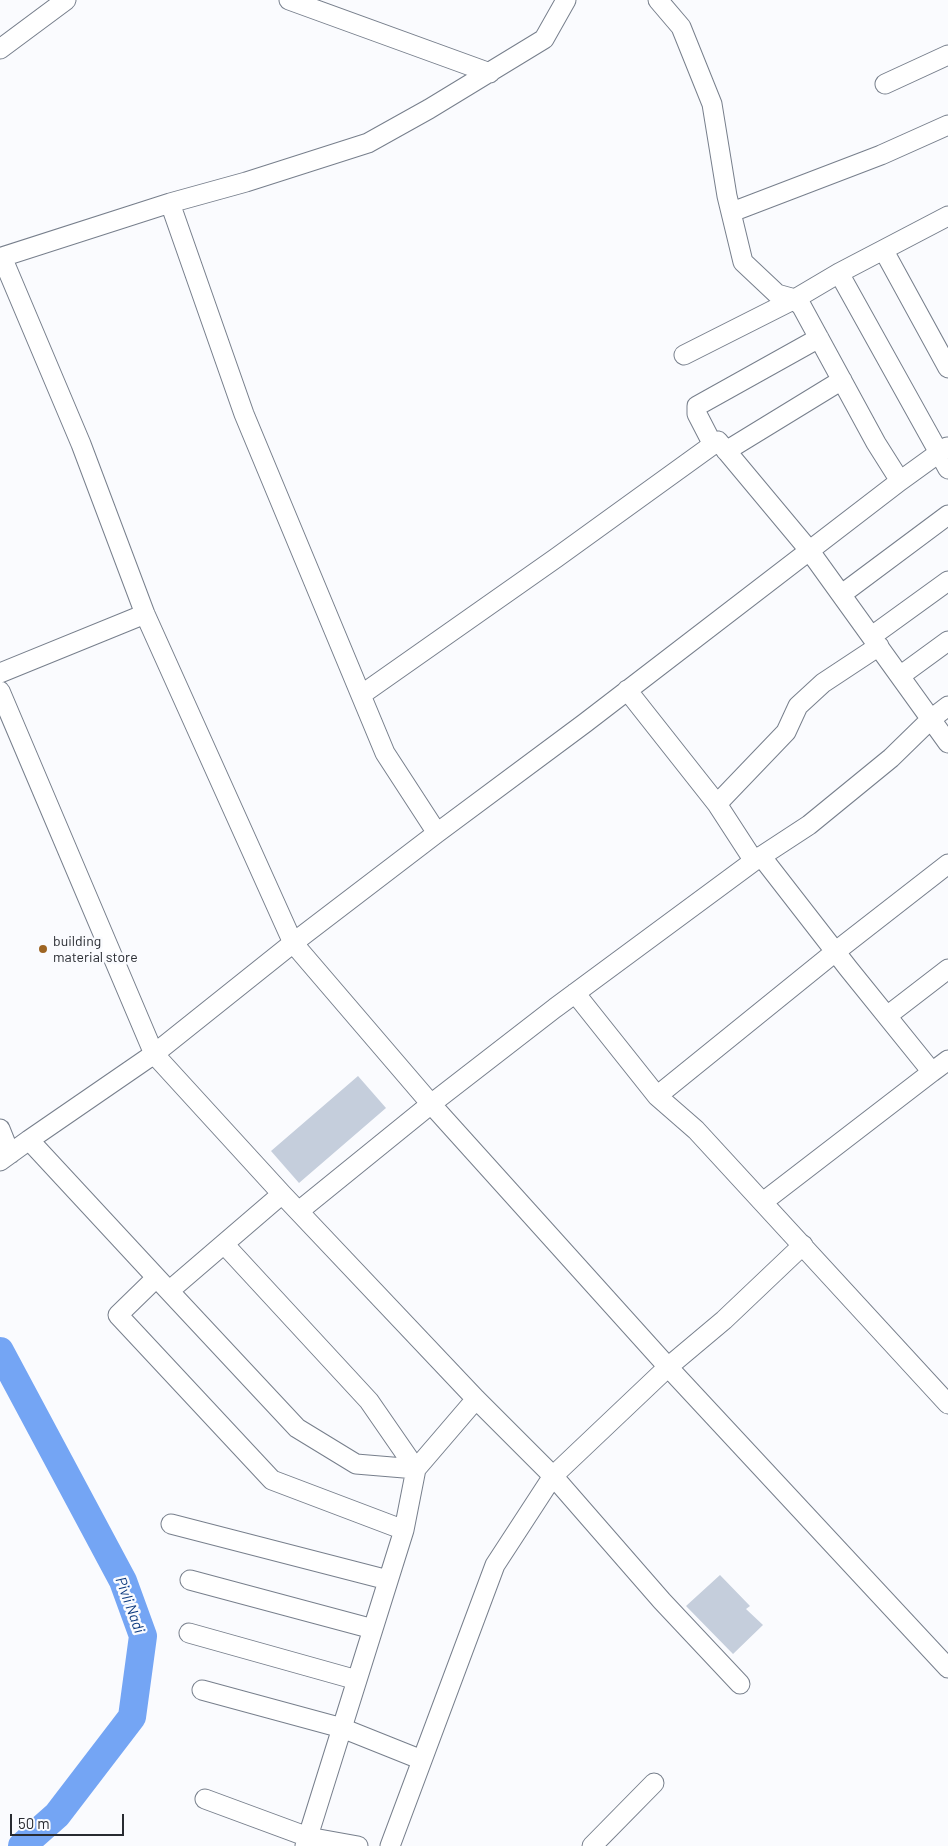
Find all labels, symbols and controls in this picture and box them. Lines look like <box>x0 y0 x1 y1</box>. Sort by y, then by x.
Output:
place label: building material store <box>53 933 138 966</box>
marker: building material store <box>37 943 49 955</box>
water label: Pivli Nadi <box>112 1574 148 1636</box>
scale bar <box>12 1804 126 1836</box>
text: 50 m <box>18 1814 50 1832</box>

